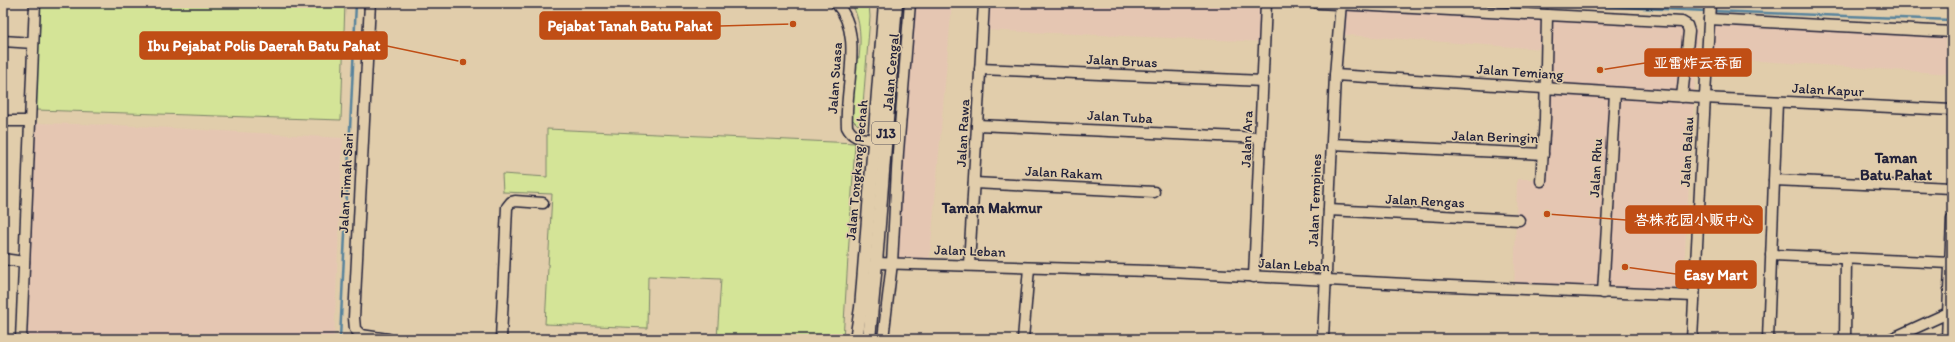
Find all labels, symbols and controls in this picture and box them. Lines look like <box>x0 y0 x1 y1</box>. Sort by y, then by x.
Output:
callout: Pejabat Tanah Batu Pahat <box>540 12 720 39</box>
text: Pejabat Tanah Batu Pahat <box>548 17 713 36</box>
callout: Ibu Pejabat Polis Daerah Batu Pahat <box>140 32 387 59</box>
street label: Jalan Cengal <box>879 33 903 111</box>
text: Ibu Pejabat Polis Daerah Batu Pahat <box>148 37 381 56</box>
street label: Jalan Suasa <box>824 42 846 114</box>
callout: 亚雷炸云吞面 <box>1645 49 1751 76</box>
street label: Jalan Bruas <box>1086 51 1158 71</box>
text: 亚雷炸云吞面 <box>1653 54 1743 72</box>
street label: Jalan Temiang <box>1476 60 1565 84</box>
street label: Jalan Kapur <box>1792 80 1865 100</box>
street label: Jalan Tongkang Pechah <box>842 98 872 241</box>
street label: Jalan Rawa <box>953 98 973 167</box>
street label: Jalan Tuba <box>1087 107 1154 127</box>
street label: Jalan Ara <box>1238 109 1257 168</box>
street label: Jalan Balau <box>1677 116 1697 188</box>
road number: J13 <box>872 122 900 144</box>
street label: Jalan Beringin <box>1451 127 1539 147</box>
street label: Jalan Timah Sari <box>335 133 357 233</box>
street label: Jalan Rhu <box>1586 138 1606 198</box>
district label: Taman Batu Pahat <box>1860 149 1932 184</box>
street label: Jalan Tempines <box>1305 153 1325 247</box>
street label: Jalan Rakam <box>1025 162 1103 184</box>
street label: Jalan Rengas <box>1385 190 1465 212</box>
district label: Taman Makmur <box>941 199 1043 217</box>
callout: 峇株花园小贩中心 <box>1626 206 1762 233</box>
text: 峇株花园小贩中心 <box>1634 211 1754 229</box>
street label: Jalan Leban <box>934 241 1006 261</box>
street label: Jalan Leban <box>1258 255 1330 275</box>
callout: Easy Mart <box>1676 261 1756 288</box>
text: Easy Mart <box>1684 266 1748 285</box>

